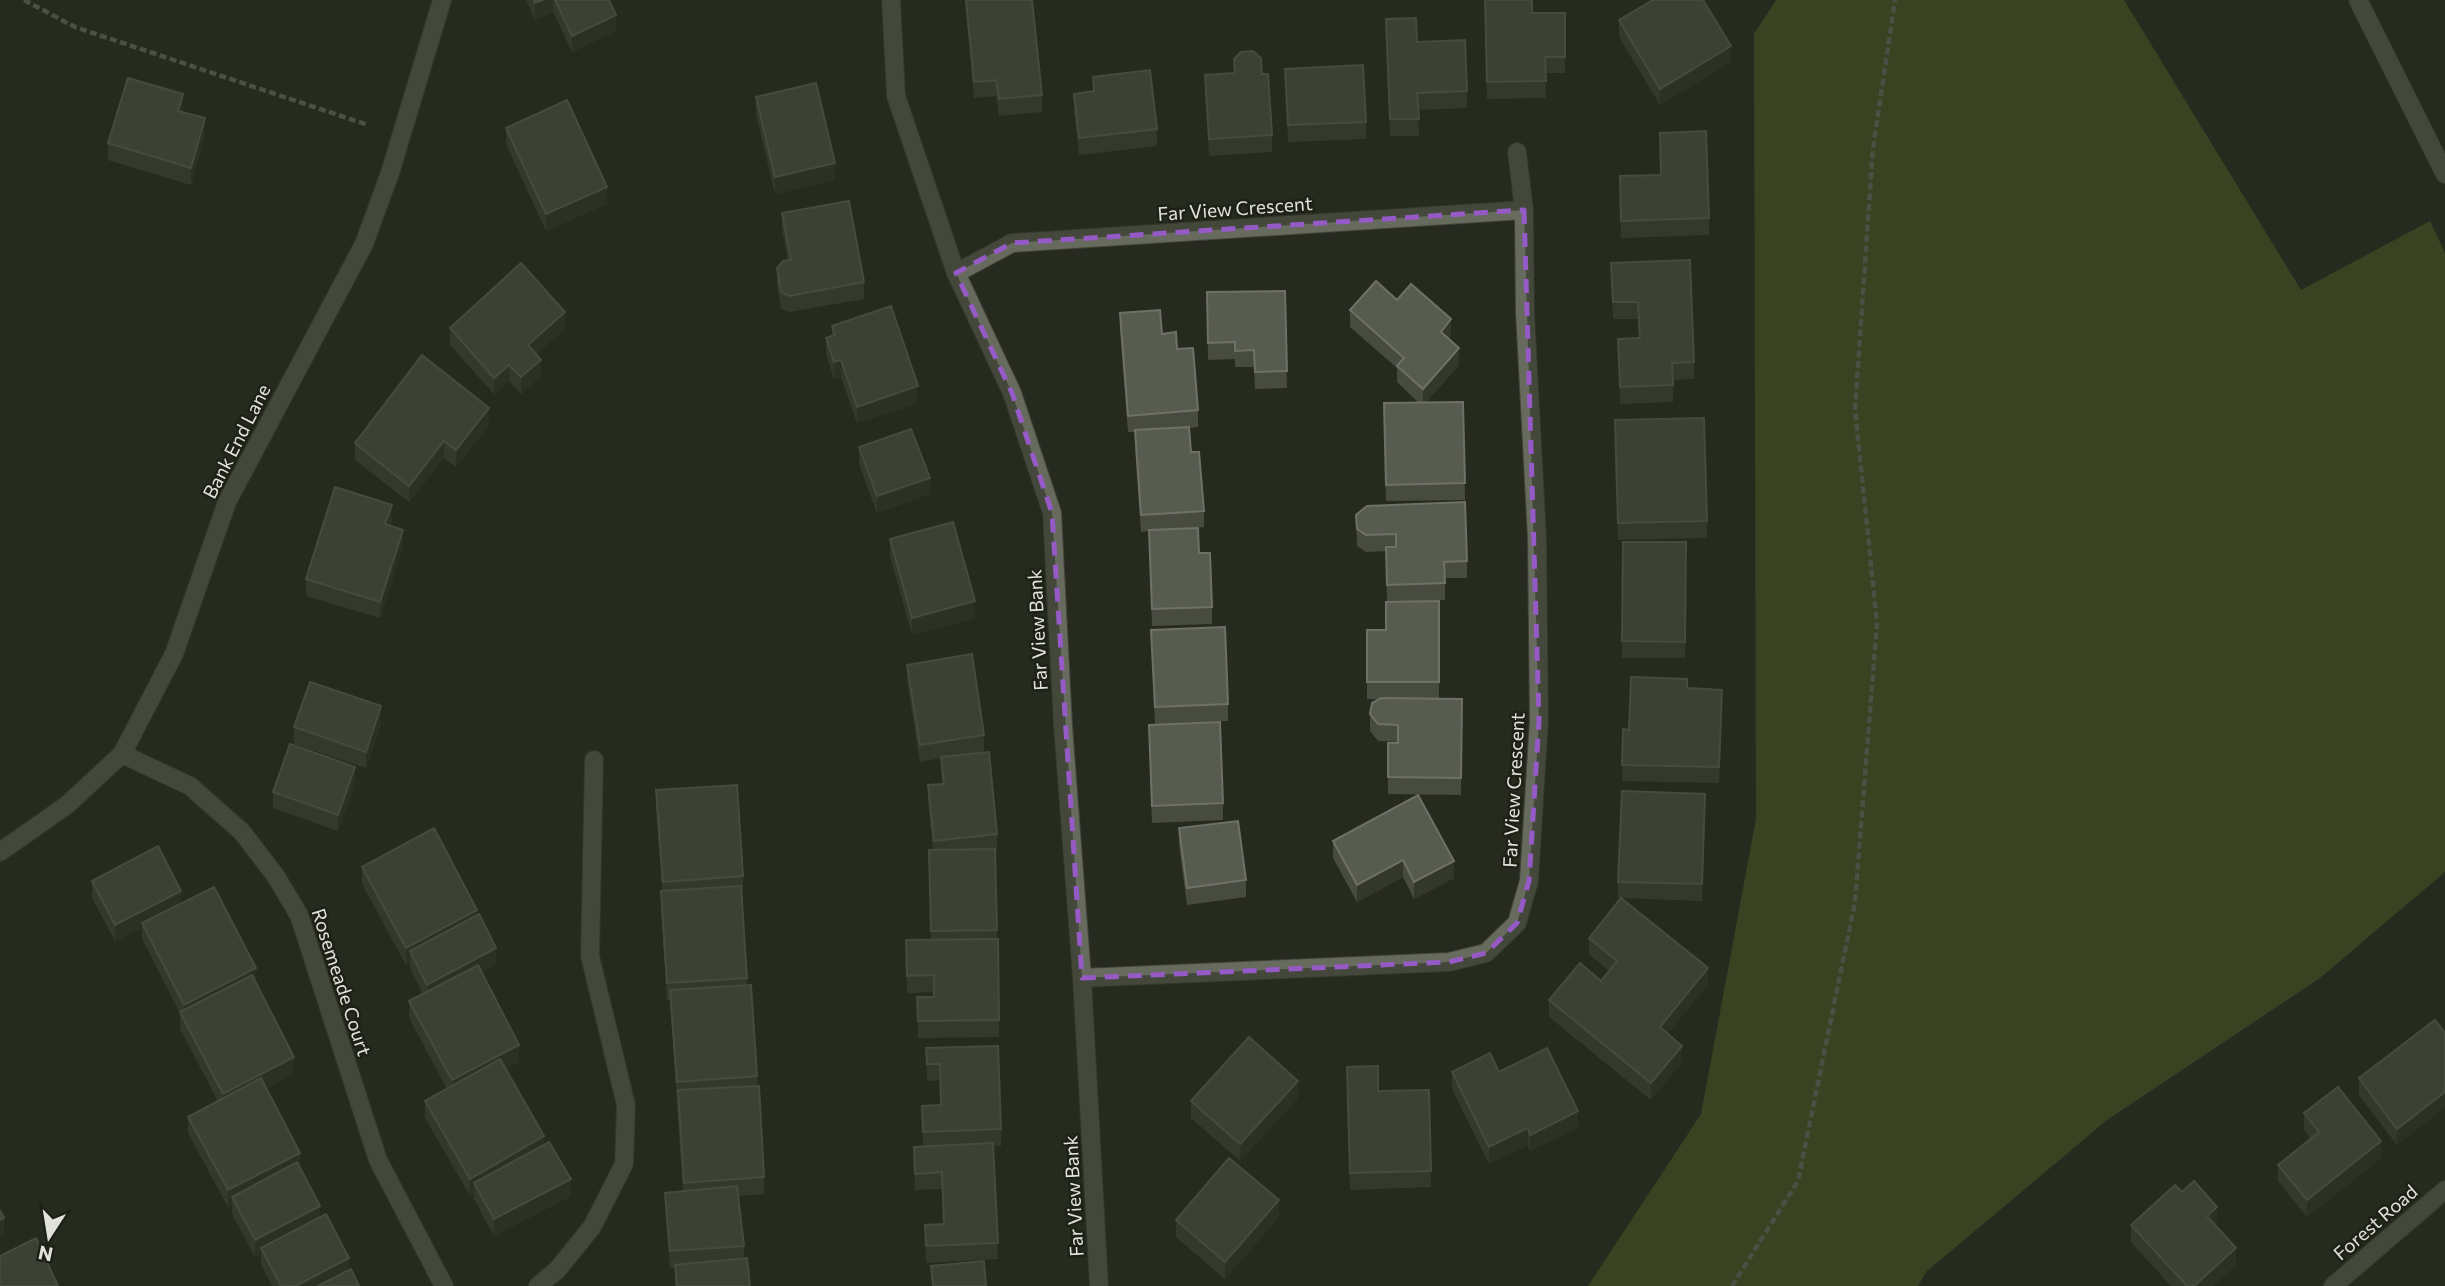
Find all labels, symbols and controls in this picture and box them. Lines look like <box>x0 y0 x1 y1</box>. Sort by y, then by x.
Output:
street label: Far View Crescent <box>1157 191 1313 225</box>
street label: Bank End Lane <box>197 380 275 502</box>
street label: Far View Bank <box>1022 569 1052 691</box>
street label: Far View Crescent <box>1497 712 1529 868</box>
street label: Rosemeade Court <box>307 905 377 1059</box>
street label: Far View Bank <box>1058 1135 1088 1257</box>
street label: Forest Road <box>2328 1179 2422 1265</box>
north arrow <box>14 1202 84 1272</box>
text: N <box>36 1241 55 1267</box>

